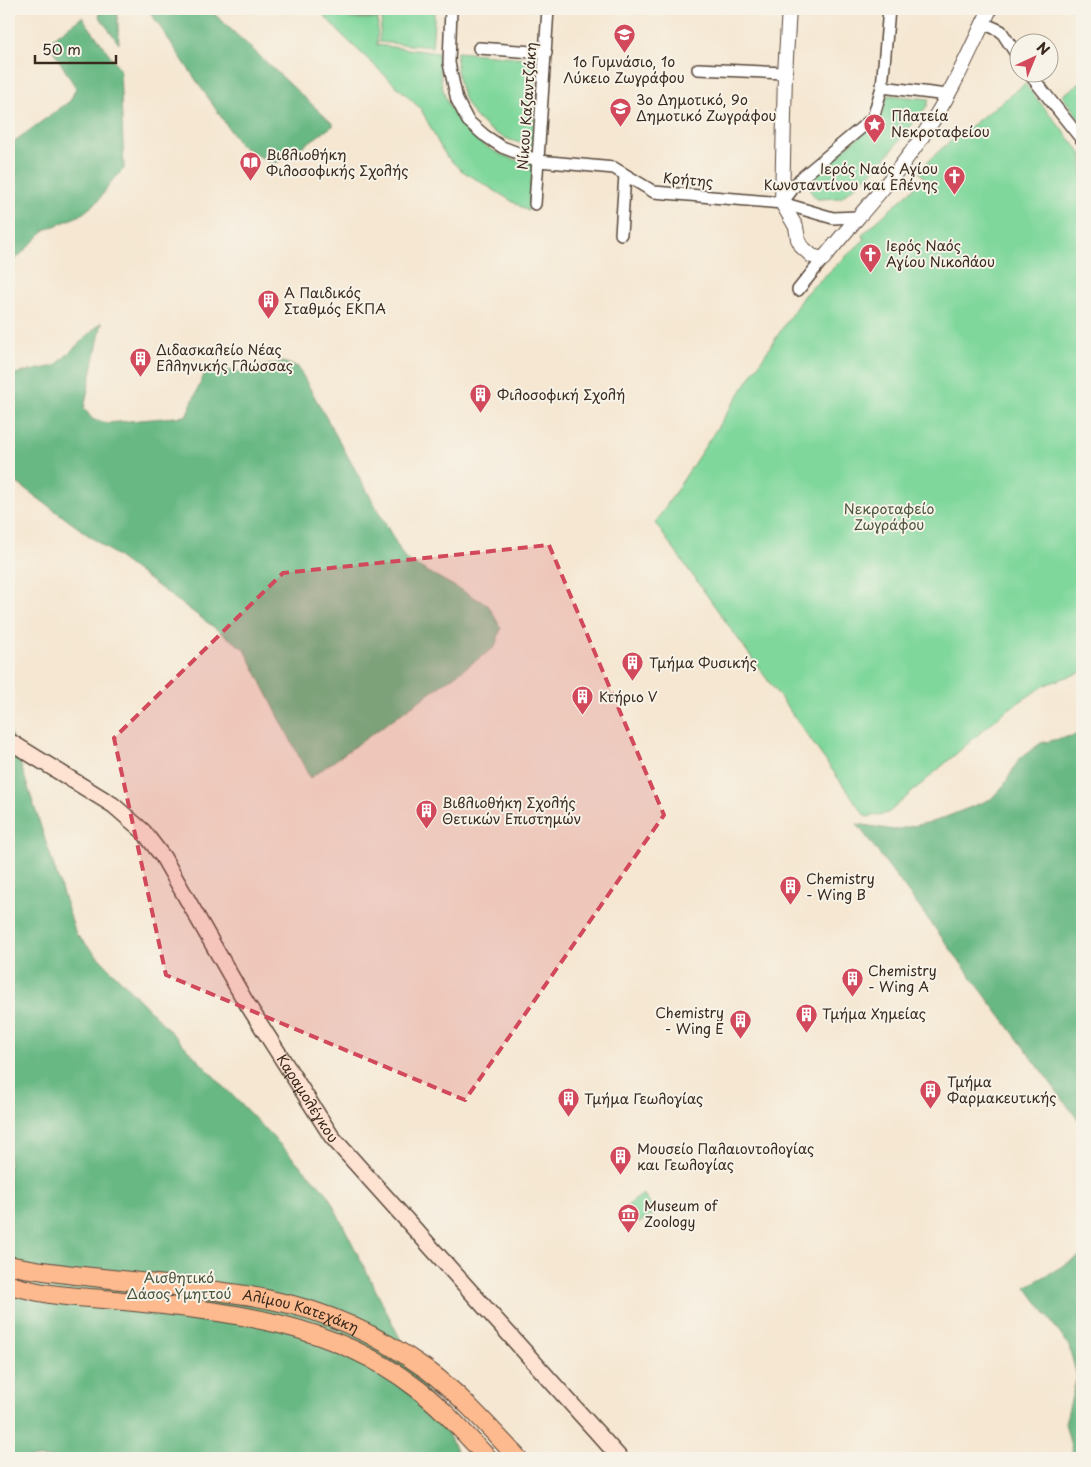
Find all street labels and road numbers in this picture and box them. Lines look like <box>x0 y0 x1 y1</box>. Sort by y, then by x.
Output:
street label: Νίκου Καζαντζάκη <box>512 41 541 171</box>
street label: Κρήτης <box>662 167 714 192</box>
street label: Καραμολέγκου <box>272 1050 343 1147</box>
street label: Αλίμου Κατεχάκη <box>241 1284 363 1338</box>

